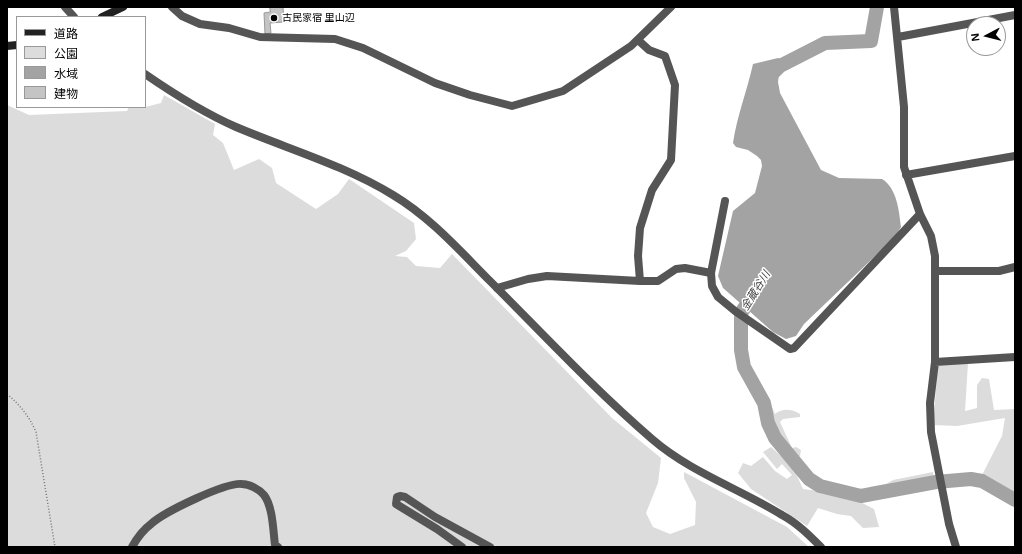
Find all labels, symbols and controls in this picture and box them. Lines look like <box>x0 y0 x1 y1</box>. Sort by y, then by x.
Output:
place label: 古民家宿 里山辺 <box>282 12 355 24</box>
marker: 古民家宿 里山辺 <box>269 13 279 23</box>
legend <box>16 16 146 108</box>
north arrow <box>966 16 1006 56</box>
text: 道路 <box>54 27 78 41</box>
text: N <box>969 33 982 42</box>
text: 公園 <box>54 47 78 61</box>
text: 水域 <box>54 67 78 81</box>
text: 建物 <box>54 87 78 101</box>
water label: 金蔵谷川 <box>739 269 773 313</box>

